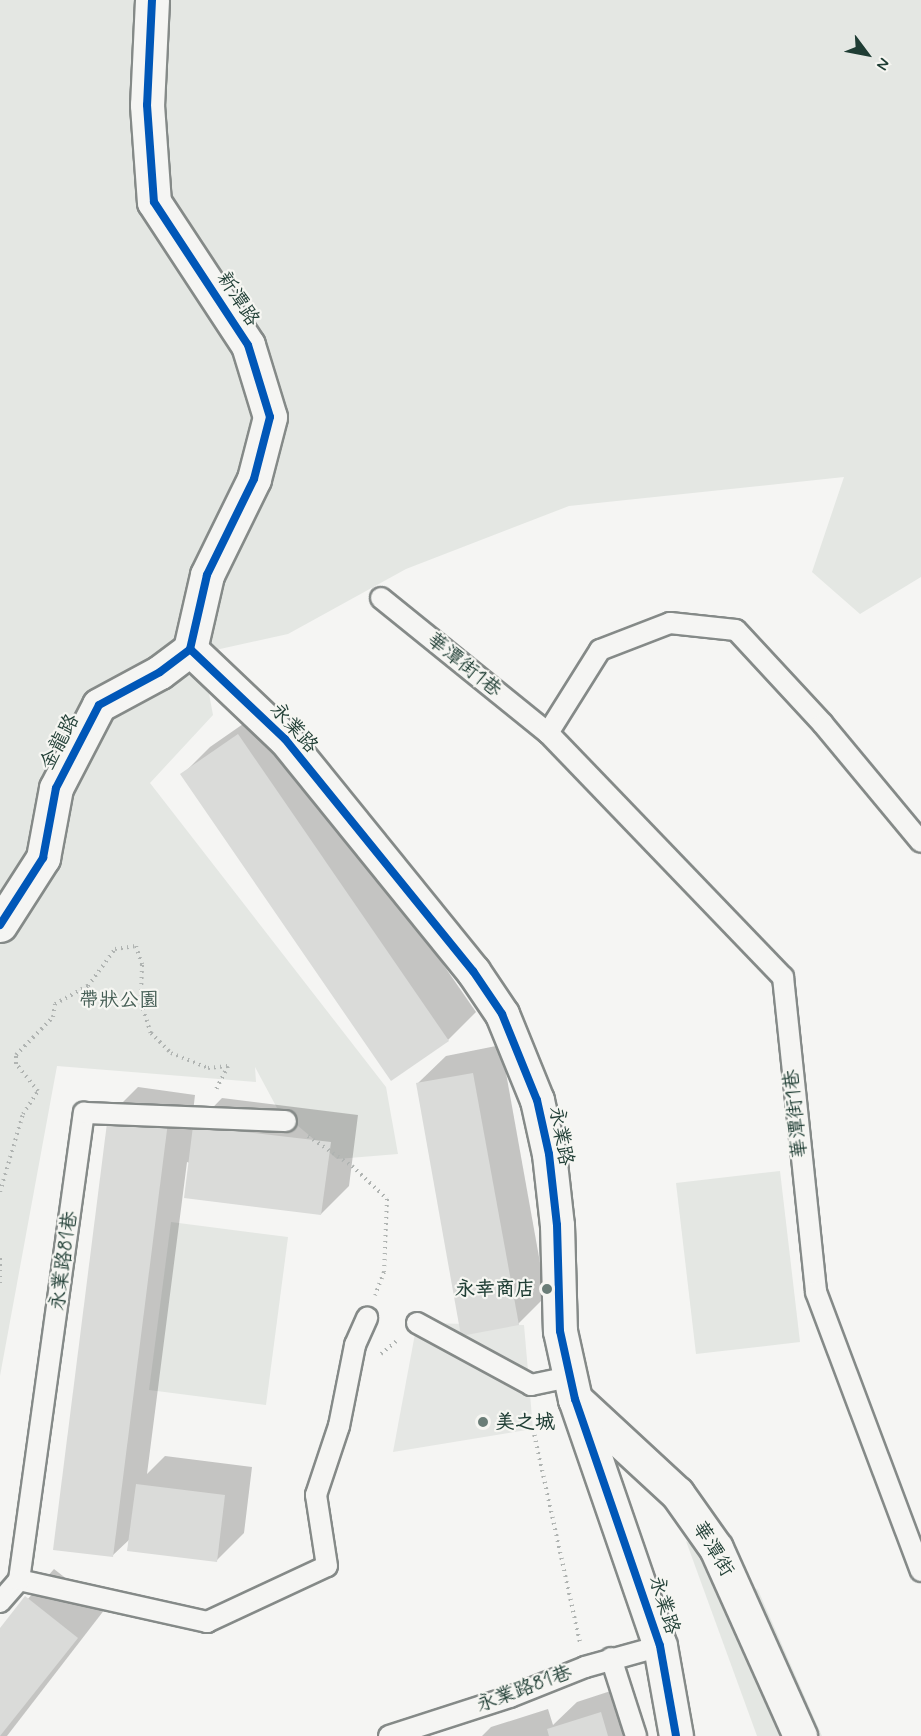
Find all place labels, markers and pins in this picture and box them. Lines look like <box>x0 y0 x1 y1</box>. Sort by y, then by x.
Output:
place label: 永幸商店 <box>455 1277 535 1301</box>
marker: 永幸商店 <box>540 1282 554 1296</box>
place label: 美之城 <box>495 1410 555 1434</box>
marker: 美之城 <box>476 1415 490 1429</box>

